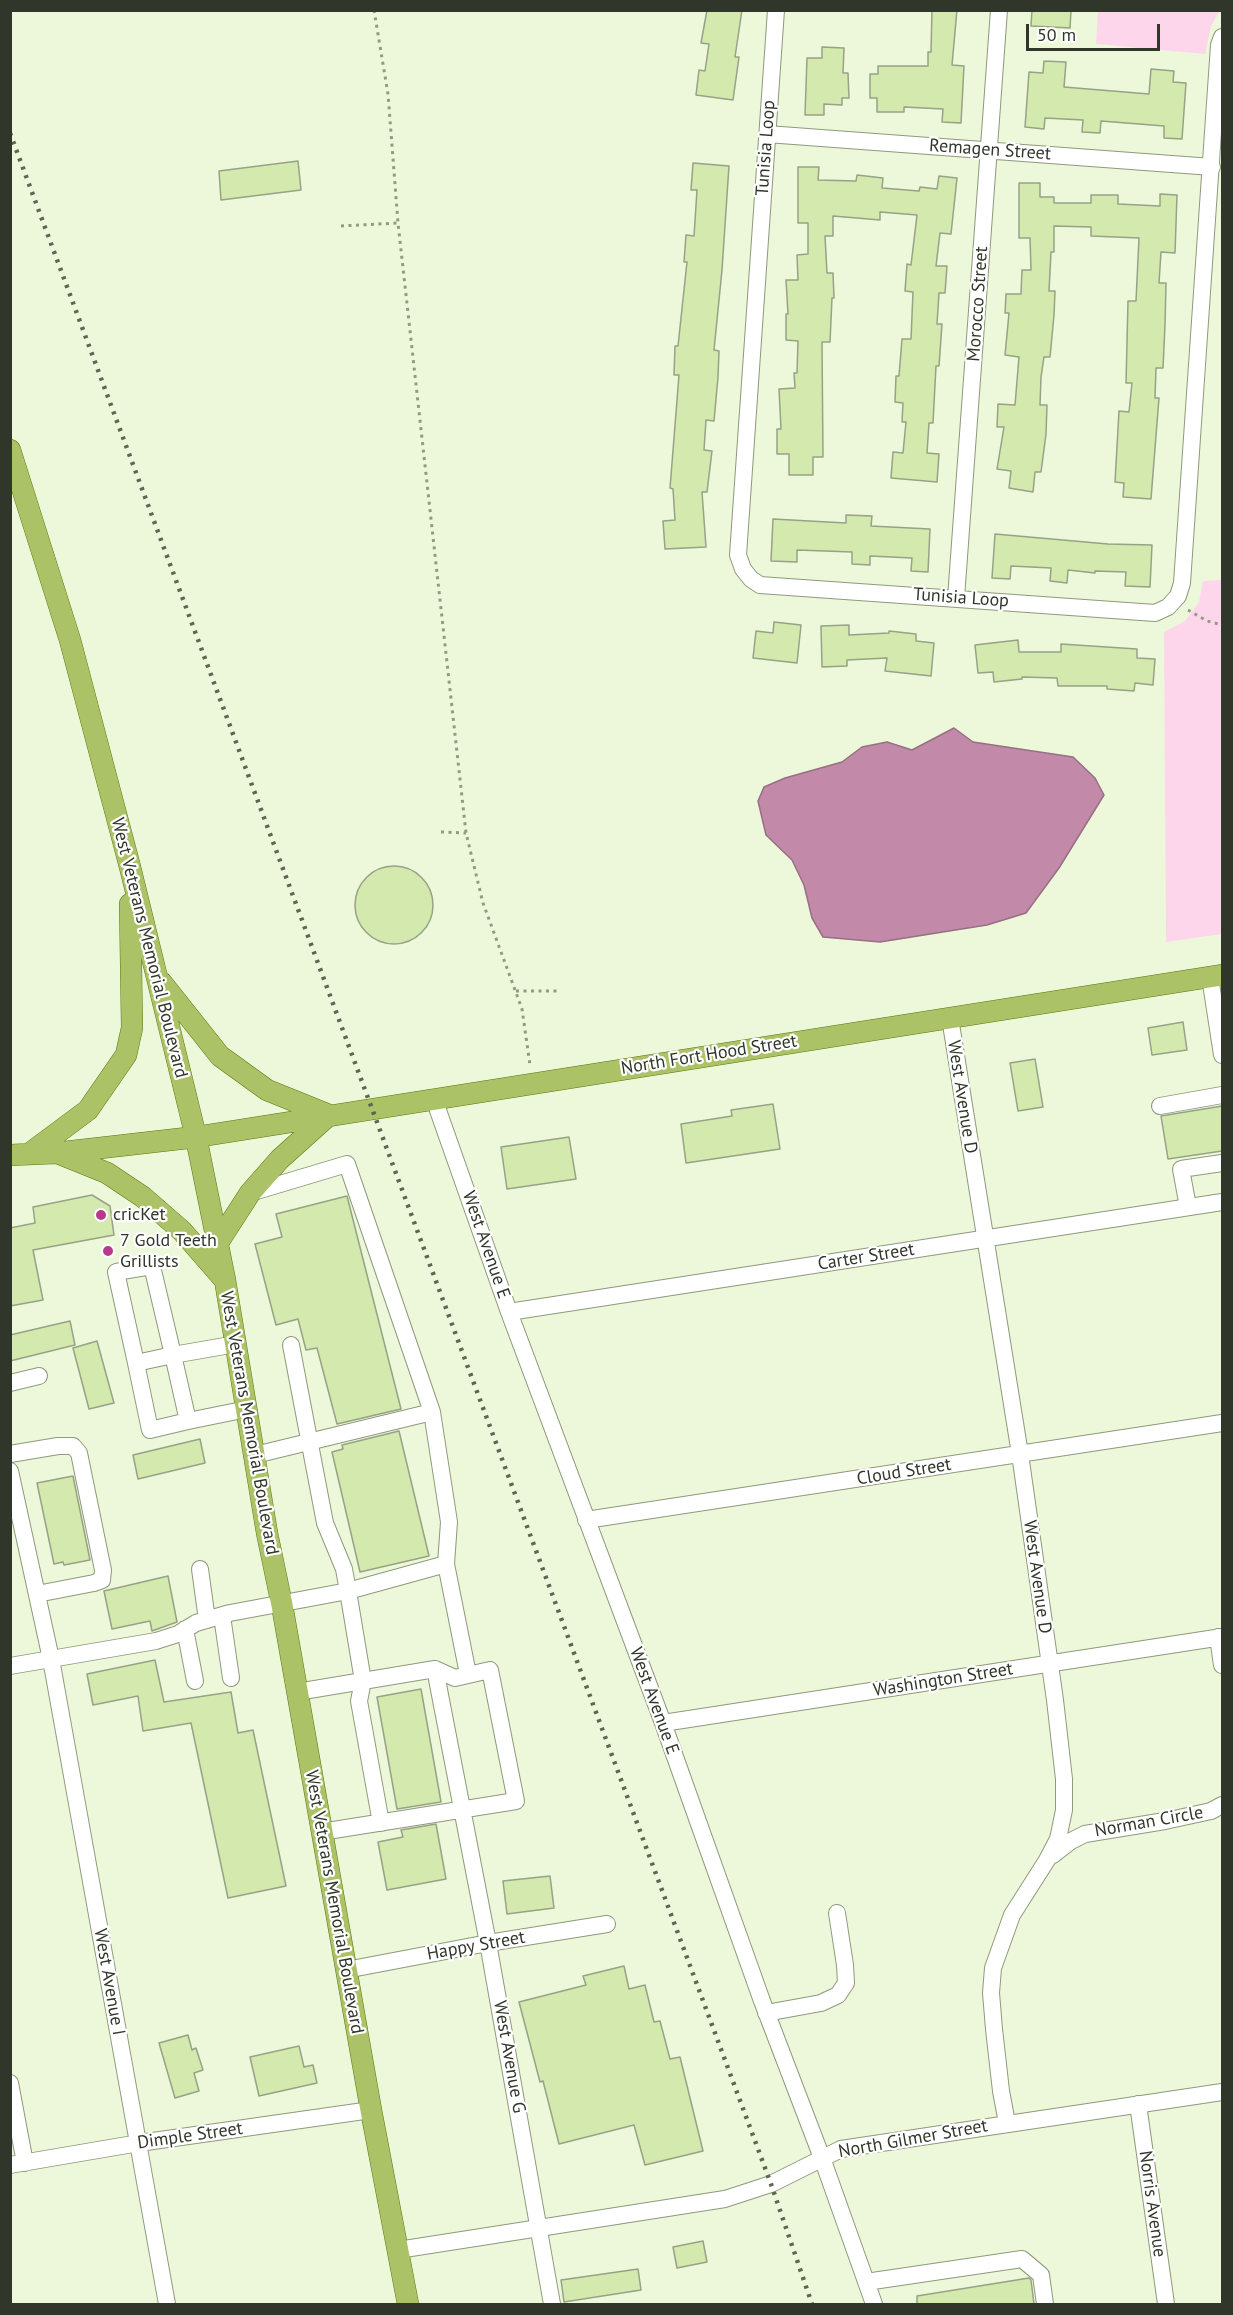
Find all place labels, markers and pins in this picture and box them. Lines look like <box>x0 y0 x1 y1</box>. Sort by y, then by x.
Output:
place label: cricKet <box>113 1204 166 1226</box>
marker: cricKet <box>94 1208 108 1222</box>
place label: 7 Gold Teeth Grillists <box>120 1230 217 1272</box>
marker: 7 Gold Teeth Grillists <box>101 1244 115 1258</box>

